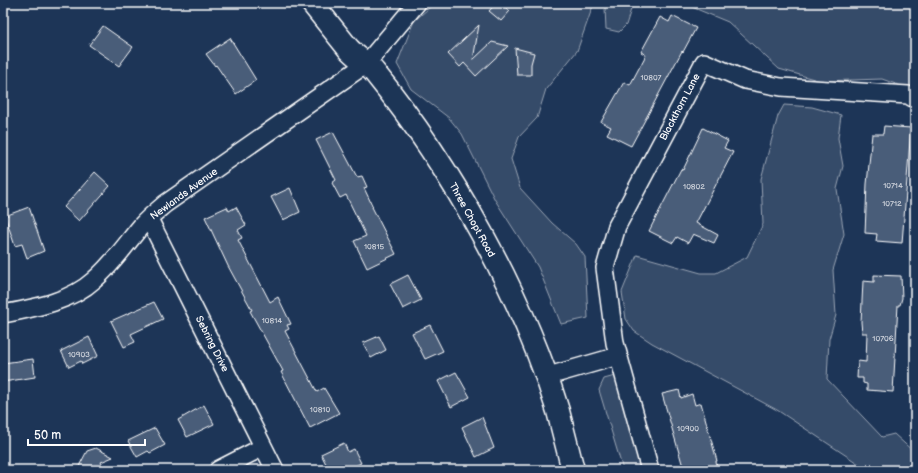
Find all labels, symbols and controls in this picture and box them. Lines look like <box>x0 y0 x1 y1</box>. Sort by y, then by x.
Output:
street label: Blackthorn Lane <box>657 71 703 143</box>
house number: 10807 <box>640 73 662 82</box>
street label: Newlands Avenue <box>148 165 220 223</box>
street label: Three Chopt Road <box>447 181 498 260</box>
house number: 10714 <box>883 181 903 190</box>
house number: 10802 <box>683 182 705 191</box>
house number: 10712 <box>882 199 902 208</box>
house number: 10815 <box>364 242 384 251</box>
street label: Sebring Drive <box>193 314 231 374</box>
house number: 10814 <box>262 316 282 325</box>
house number: 10706 <box>872 334 894 343</box>
house number: 10903 <box>68 350 90 359</box>
house number: 10810 <box>310 405 330 414</box>
scale bar <box>28 421 145 447</box>
house number: 10900 <box>677 424 699 433</box>
text: 50 m <box>34 428 61 443</box>

